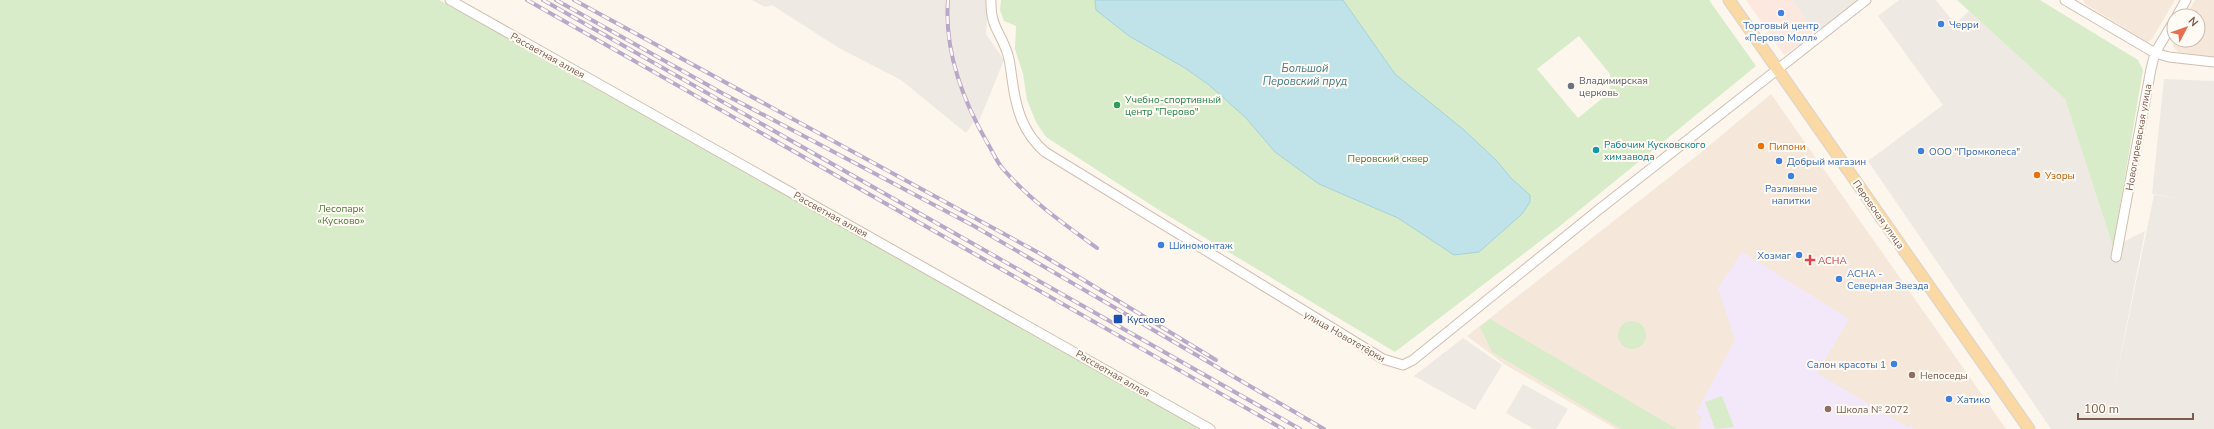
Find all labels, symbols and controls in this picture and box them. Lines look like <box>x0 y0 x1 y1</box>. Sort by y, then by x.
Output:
marker: Торговый центр «Перово Молл» <box>1776 8 1786 18</box>
north arrow <box>2166 8 2206 48</box>
text: N <box>2185 14 2202 30</box>
place label: Черри <box>1949 18 1979 32</box>
place label: Торговый центр «Перово Молл» <box>1743 19 1819 45</box>
marker: Черри <box>1936 19 1946 29</box>
street label: Рассветная аллея <box>508 30 587 82</box>
water label: Большой Перовский пруд <box>1263 61 1347 89</box>
place label: Владимирская церковь <box>1579 74 1648 100</box>
marker: Владимирская церковь <box>1566 81 1576 91</box>
street label: Новогиреевская улица <box>2123 83 2155 192</box>
place label: Учебно-спортивный центр "Перово" <box>1124 93 1221 119</box>
marker: Учебно-спортивный центр "Перово" <box>1112 100 1122 110</box>
place label: Рабочим Кусковского химзавода <box>1604 138 1706 164</box>
place label: Пипони <box>1769 140 1806 154</box>
marker: Пипони <box>1756 141 1766 151</box>
marker: Рабочим Кусковского химзавода <box>1591 145 1601 155</box>
place label: ООО "Промколеса" <box>1929 145 2020 159</box>
marker: ООО "Промколеса" <box>1916 146 1926 156</box>
park label: Перовский сквер <box>1347 152 1429 166</box>
place label: Добрый магазин <box>1787 155 1866 169</box>
marker: Добрый магазин <box>1774 156 1784 166</box>
place label: Узоры <box>2044 169 2075 183</box>
marker: Узоры <box>2032 170 2042 180</box>
marker: Разливные напитки <box>1786 171 1796 181</box>
street label: Перовская улица <box>1849 177 1907 252</box>
place label: Разливные напитки <box>1765 182 1817 208</box>
street label: Рассветная аллея <box>791 189 870 241</box>
park label: Лесопарк «Кусково» <box>317 202 365 228</box>
place label: Шиномонтаж <box>1169 239 1233 253</box>
marker: Шиномонтаж <box>1156 240 1166 250</box>
place label: Хозмаг <box>1758 249 1792 263</box>
marker: Хозмаг <box>1794 250 1804 260</box>
place label: АСНА <box>1818 254 1847 268</box>
marker: АСНА <box>1805 255 1815 265</box>
place label: АСНА - Северная Звезда <box>1847 267 1929 293</box>
marker: АСНА - Северная Звезда <box>1834 274 1844 284</box>
street label: улица Новотетёрки <box>1301 308 1388 366</box>
marker: Кусково <box>1112 313 1124 325</box>
place label: Кусково <box>1127 313 1165 327</box>
street label: Рассветная аллея <box>1073 347 1152 401</box>
place label: Салон красоты 1 <box>1807 358 1886 372</box>
marker: Салон красоты 1 <box>1889 359 1899 369</box>
place label: Непоседы <box>1920 369 1968 383</box>
marker: Непоседы <box>1907 370 1917 380</box>
place label: Хатико <box>1957 393 1990 407</box>
marker: Хатико <box>1944 394 1954 404</box>
scale bar <box>2078 395 2193 421</box>
text: 100 m <box>2084 401 2119 417</box>
place label: Школа № 2072 <box>1836 403 1908 417</box>
marker: Школа № 2072 <box>1823 404 1833 414</box>

